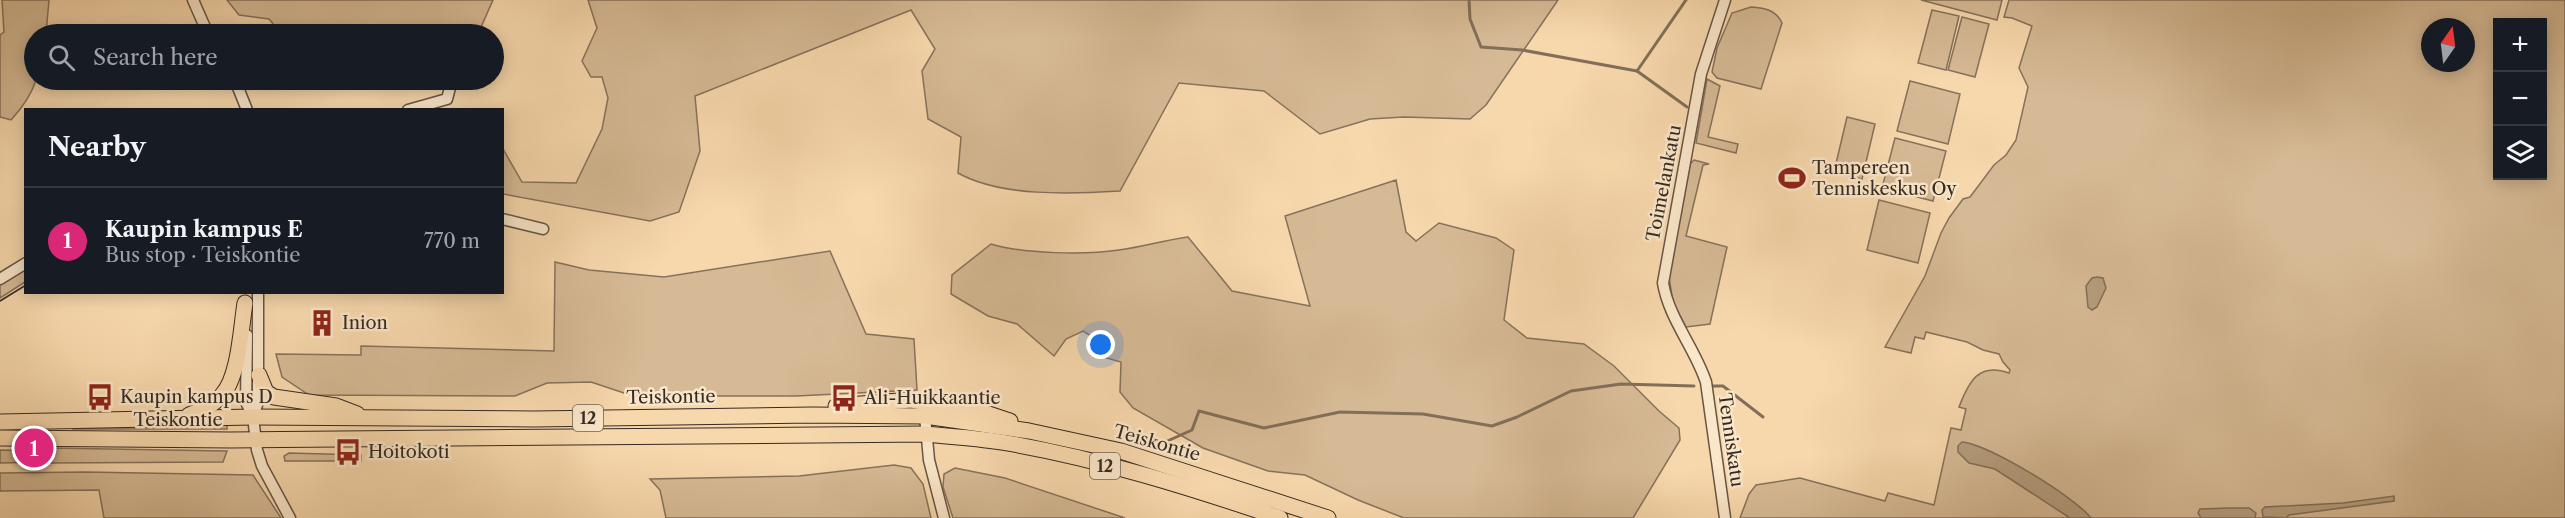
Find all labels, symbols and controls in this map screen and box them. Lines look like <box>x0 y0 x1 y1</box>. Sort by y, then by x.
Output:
north arrow <box>2421 18 2475 72</box>
map controls <box>2493 18 2547 180</box>
button: + <box>2493 18 2547 72</box>
search box <box>24 24 504 90</box>
icon: search <box>45 41 78 74</box>
text: Search here <box>93 44 218 71</box>
button: − <box>2493 72 2547 126</box>
street label: Toimelankatu <box>1642 123 1686 243</box>
button: layers <box>2493 126 2547 180</box>
text: Nearby <box>48 131 146 163</box>
place label: Tampereen Tenniskeskus Oy <box>1812 157 1957 200</box>
sports icon: Tampereen Tenniskeskus Oy <box>1777 163 1807 193</box>
text: Kaupin kampus E <box>105 216 303 243</box>
text: 1 <box>63 229 72 253</box>
text: 770 m <box>424 229 480 253</box>
text: Bus stop · Teiskontie <box>105 243 300 267</box>
building icon: Inion <box>307 308 337 338</box>
place label: Inion <box>342 312 388 334</box>
your location <box>1086 330 1115 359</box>
bus stop icon: Kaupin kampus D <box>85 382 115 412</box>
bus stop icon: Ali-Huikkaantie <box>829 383 859 413</box>
street label: Teiskontie <box>626 385 716 409</box>
place label: Kaupin kampus D <box>120 386 273 408</box>
place label: Ali-Huikkaantie <box>863 387 1001 409</box>
street label: Tenniskatu <box>1714 392 1748 488</box>
road number: 12 <box>573 405 603 431</box>
street label: Teiskontie <box>133 409 223 431</box>
street label: Teiskontie <box>1111 420 1203 466</box>
pin: 1 <box>15 426 54 470</box>
bus stop icon: Hoitokoti <box>333 437 363 467</box>
place label: Hoitokoti <box>368 441 450 463</box>
road number: 12 <box>1090 453 1120 479</box>

